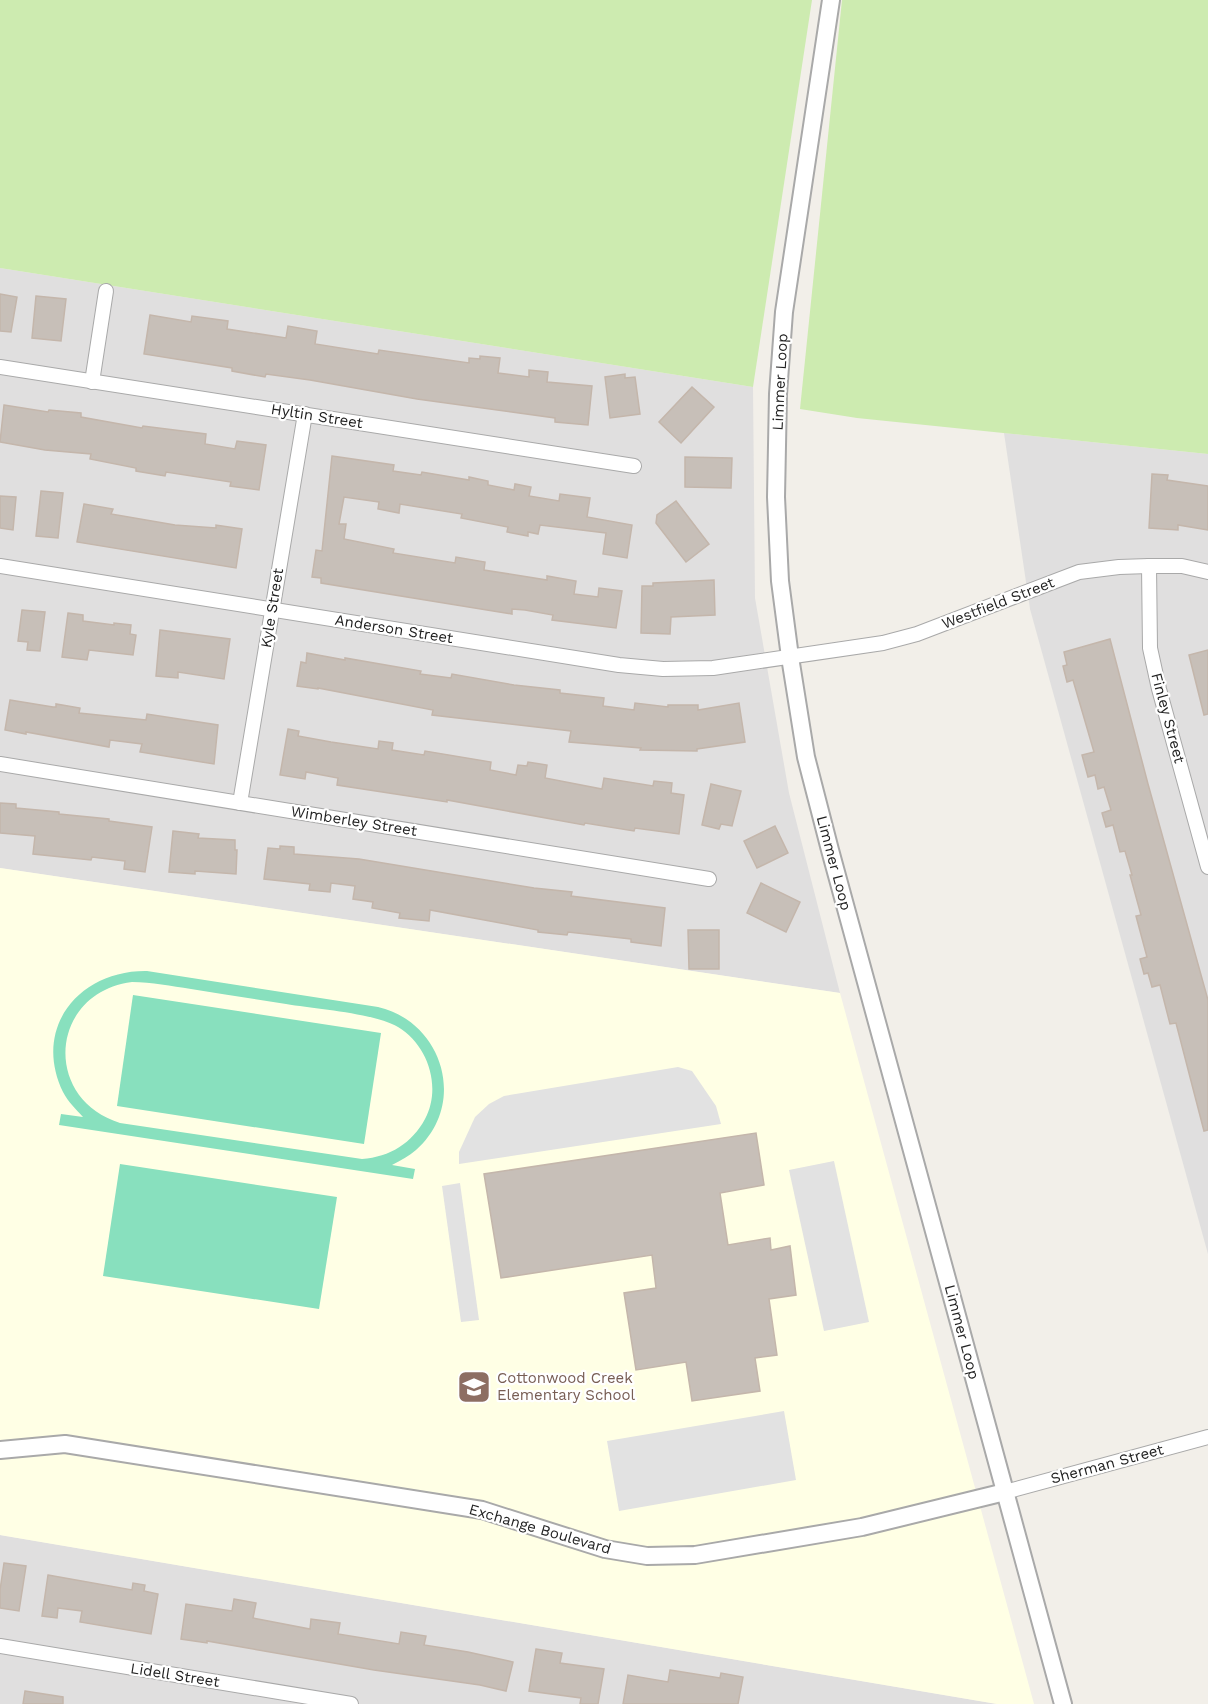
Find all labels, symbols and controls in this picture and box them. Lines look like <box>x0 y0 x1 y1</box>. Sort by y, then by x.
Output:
street label: Limmer Loop <box>768 333 792 431</box>
street label: Hyltin Street <box>270 400 365 432</box>
street label: Kyle Street <box>257 566 287 649</box>
street label: Westfield Street <box>939 573 1058 633</box>
street label: Anderson Street <box>334 611 455 647</box>
street label: Finley Street <box>1147 671 1189 766</box>
street label: Wimberley Street <box>290 802 419 840</box>
street label: Limmer Loop <box>813 814 855 912</box>
street label: Limmer Loop <box>941 1283 983 1381</box>
school or university icon: Cottonwood Creek Elementary School <box>456 1369 492 1405</box>
place label: Cottonwood Creek Elementary School <box>497 1369 636 1404</box>
street label: Sherman Street <box>1049 1440 1166 1488</box>
street label: Exchange Boulevard <box>467 1500 613 1558</box>
street label: Lidell Street <box>129 1659 222 1691</box>

